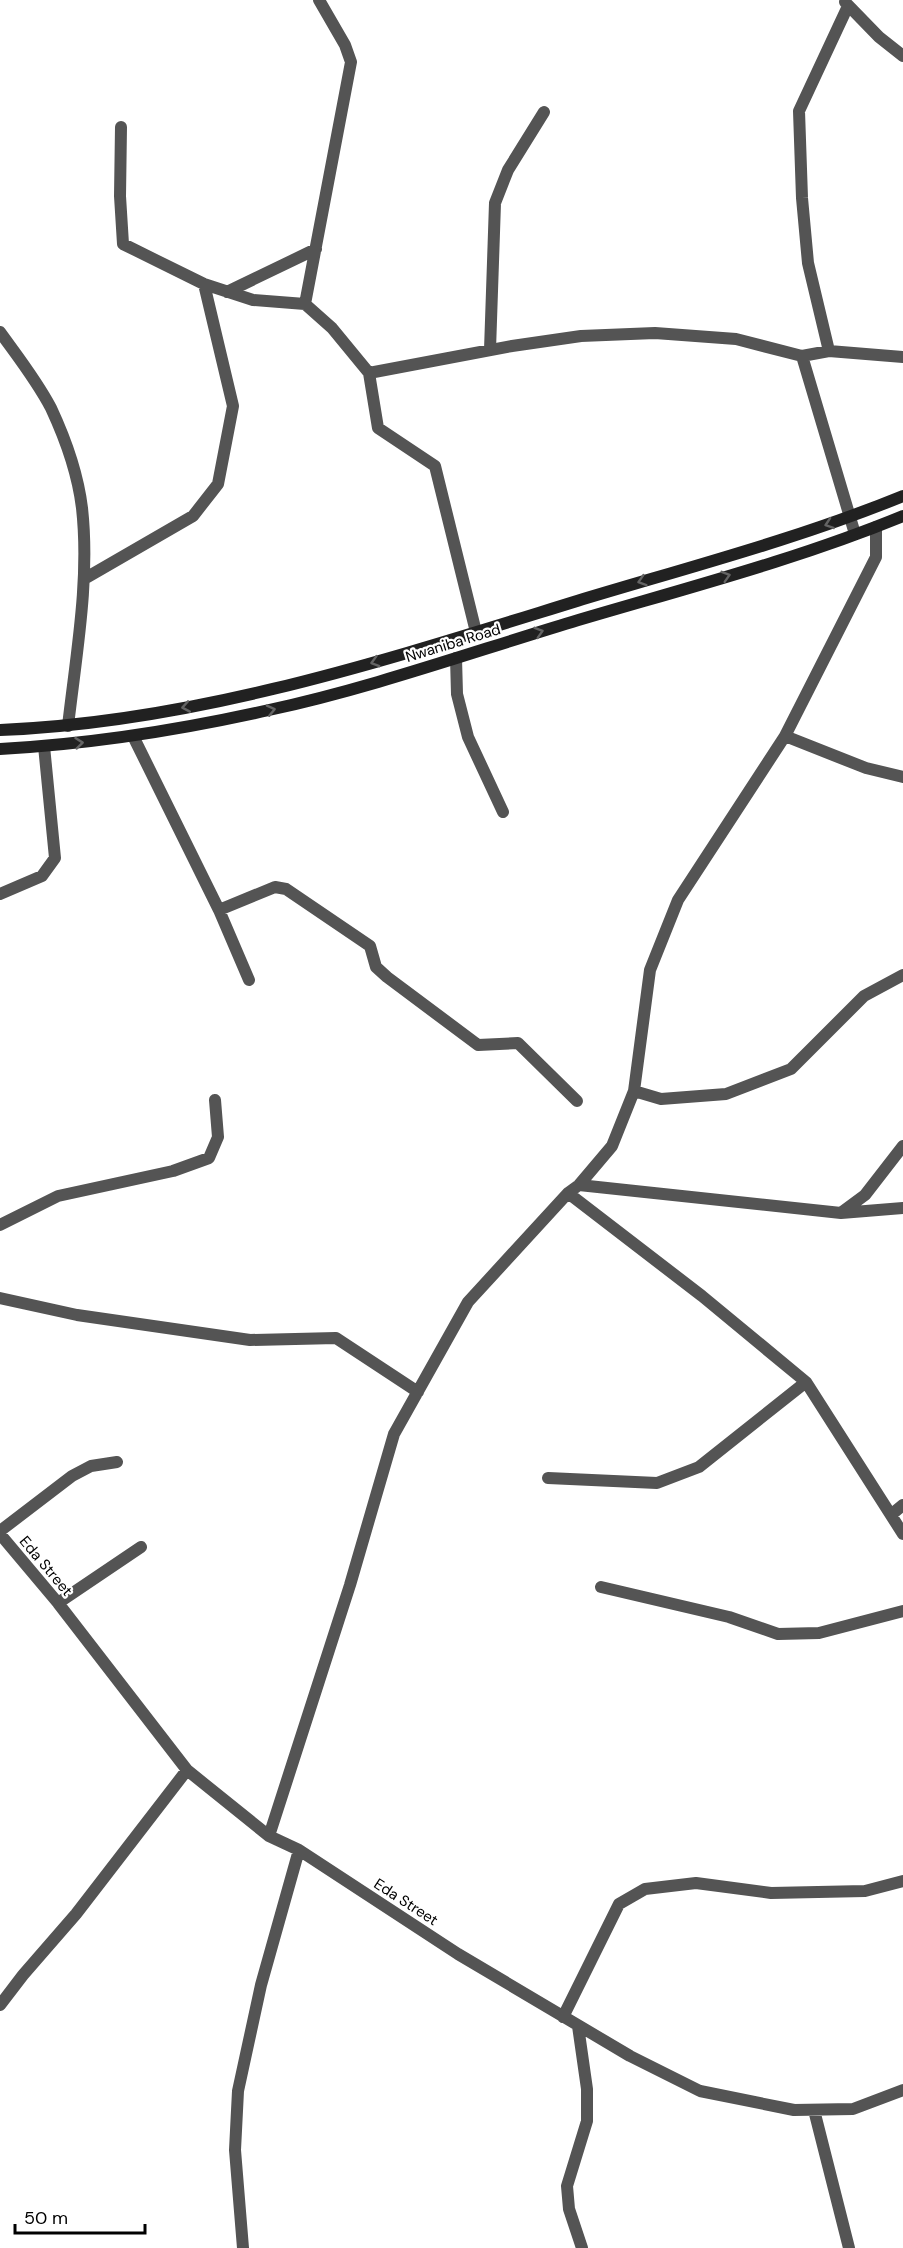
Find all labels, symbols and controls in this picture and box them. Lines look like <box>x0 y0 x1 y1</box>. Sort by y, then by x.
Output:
one-way arrow <box>824 516 834 529</box>
one-way arrow <box>720 571 731 583</box>
one-way arrow <box>637 574 648 586</box>
street label: Nwaniba Road <box>403 619 503 667</box>
one-way arrow <box>533 627 544 639</box>
one-way arrow <box>370 655 381 667</box>
one-way arrow <box>181 700 191 713</box>
one-way arrow <box>266 704 276 717</box>
one-way arrow <box>75 738 84 750</box>
street label: Eda Street <box>15 1532 77 1600</box>
street label: Eda Street <box>370 1874 442 1930</box>
scale bar <box>15 2197 146 2235</box>
text: 50 m <box>24 2206 68 2230</box>

